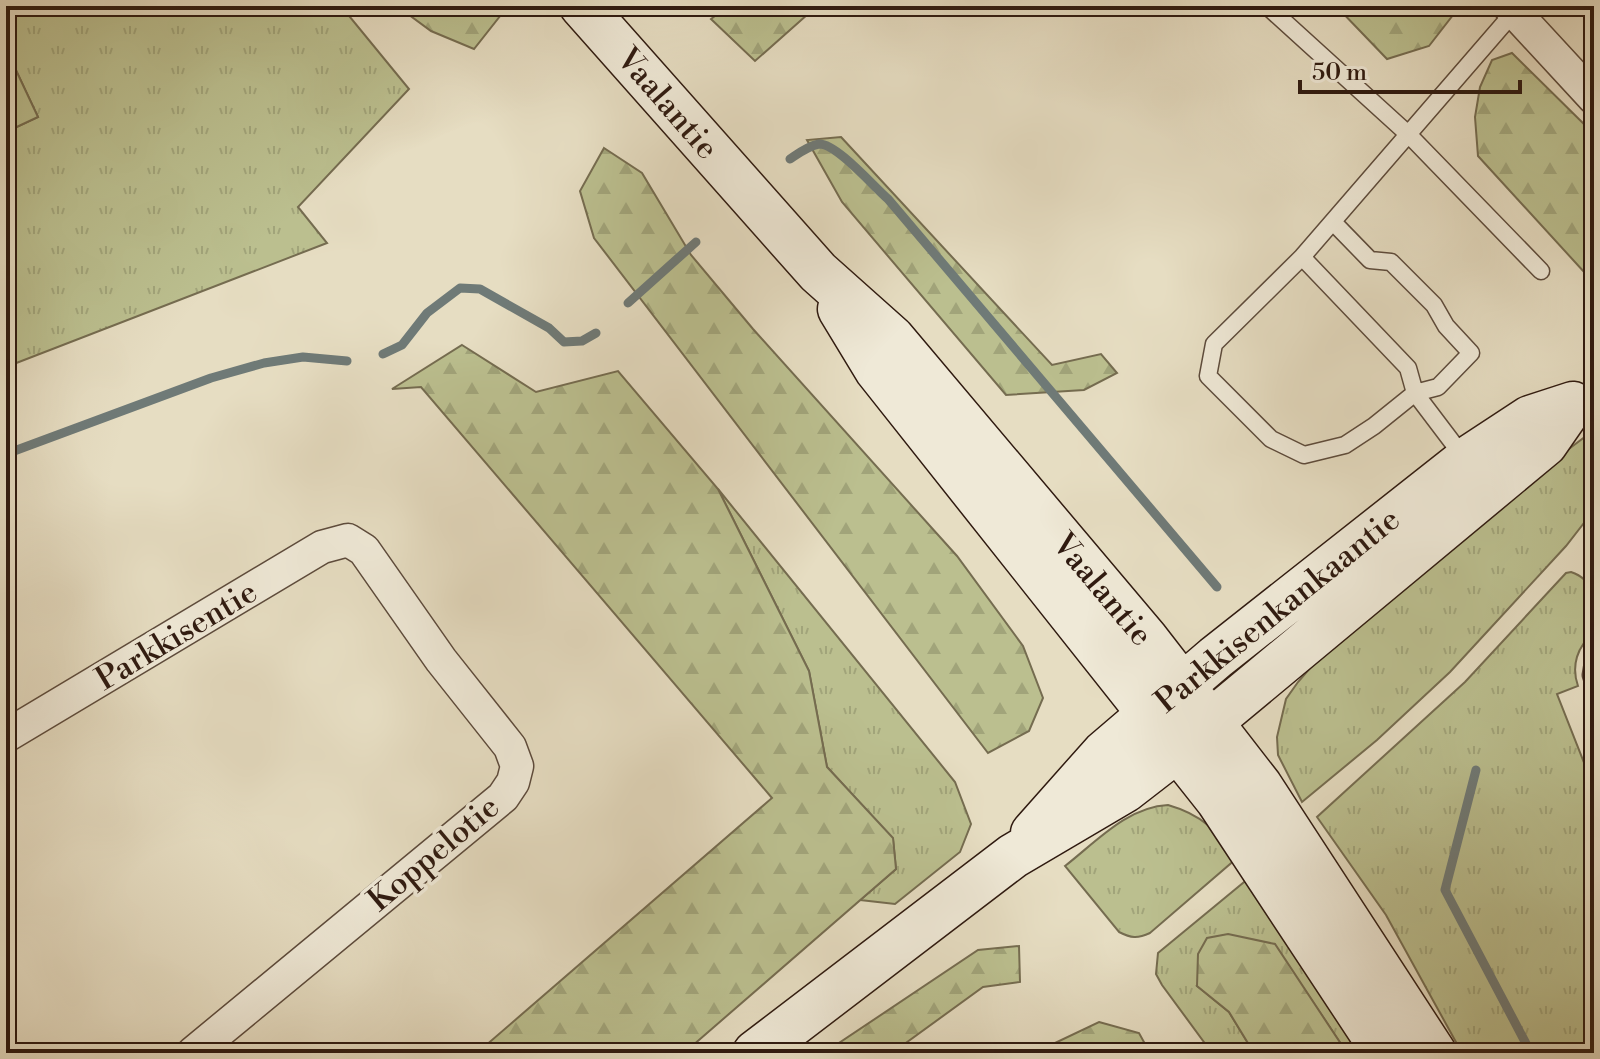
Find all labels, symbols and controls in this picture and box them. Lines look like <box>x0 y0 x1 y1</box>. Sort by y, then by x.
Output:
street label: Vaalantie <box>607 39 727 168</box>
scale bar <box>1300 44 1520 94</box>
text: 50 m <box>1312 58 1367 88</box>
street label: Parkkisenkankaantie <box>1147 500 1408 722</box>
street label: Vaalantie <box>1043 524 1161 654</box>
street label: Parkkisentie <box>89 572 264 700</box>
street label: Koppelotie <box>360 787 508 920</box>

